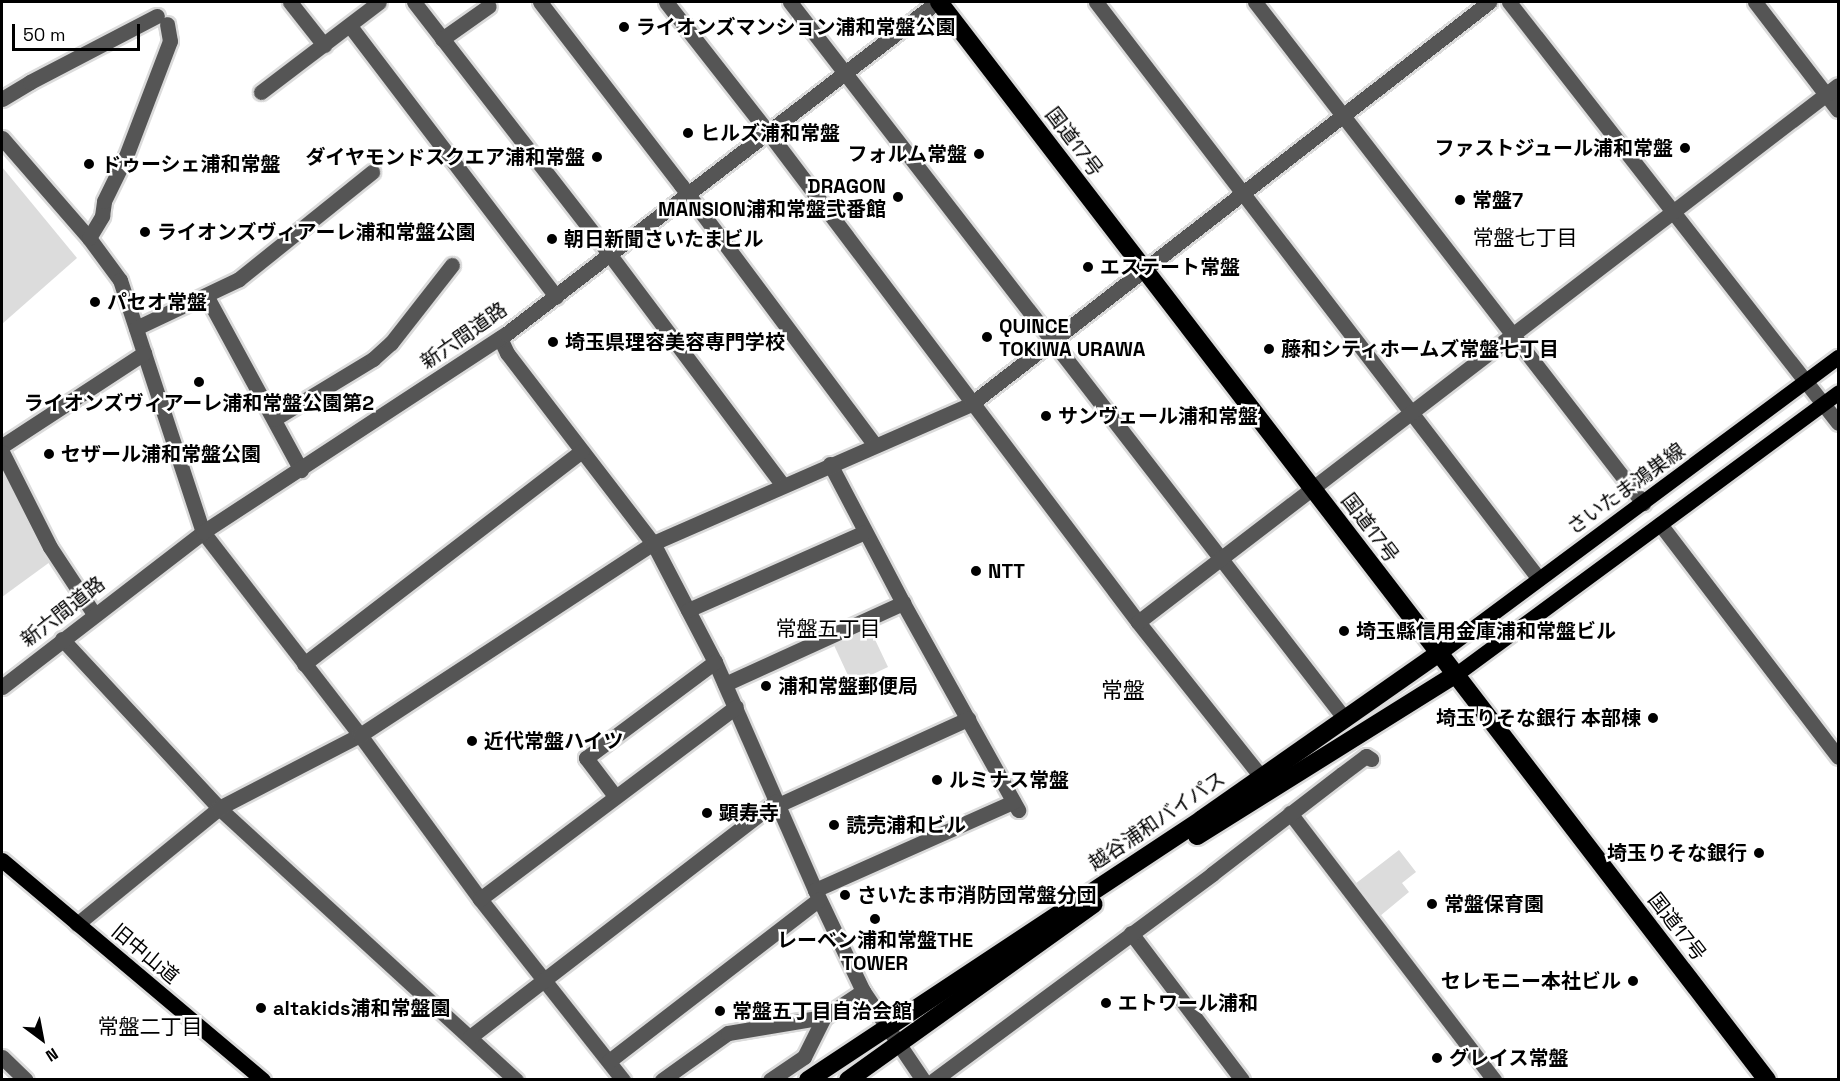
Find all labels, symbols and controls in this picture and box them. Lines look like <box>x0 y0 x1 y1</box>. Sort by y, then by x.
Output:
scale bar <box>15 12 142 50</box>
place label: ライオンズマンション浦和常盤公園 <box>636 15 956 39</box>
marker: ライオンズマンション浦和常盤公園 <box>617 20 631 34</box>
text: 50 m <box>23 23 65 46</box>
street label: 国道17号 <box>1040 103 1108 181</box>
place label: ヒルズ浦和常盤 <box>700 121 840 145</box>
marker: ヒルズ浦和常盤 <box>681 126 695 140</box>
place label: ファストジュール浦和常盤 <box>1433 136 1673 160</box>
marker: ファストジュール浦和常盤 <box>1678 141 1692 155</box>
place label: フォルム常盤 <box>847 142 967 166</box>
place label: ダイヤモンドスクエア浦和常盤 <box>305 145 585 169</box>
marker: フォルム常盤 <box>972 147 986 161</box>
marker: ダイヤモンドスクエア浦和常盤 <box>590 150 604 164</box>
place label: ドゥーシェ浦和常盤 <box>101 152 281 176</box>
marker: ドゥーシェ浦和常盤 <box>82 157 96 171</box>
place label: DRAGON MANSION浦和常盤弐番館 <box>658 174 886 221</box>
place label: 常盤7 <box>1472 188 1523 212</box>
marker: DRAGON MANSION浦和常盤弐番館 <box>891 190 905 204</box>
marker: 常盤7 <box>1453 193 1467 207</box>
place label: ライオンズヴィアーレ浦和常盤公園 <box>157 220 476 244</box>
marker: ライオンズヴィアーレ浦和常盤公園 <box>138 225 152 239</box>
district label: 常盤七丁目 <box>1473 225 1577 251</box>
place label: 朝日新聞さいたまビル <box>564 227 764 251</box>
marker: 朝日新聞さいたまビル <box>545 232 559 246</box>
place label: エステート常盤 <box>1100 255 1240 279</box>
marker: エステート常盤 <box>1081 260 1095 274</box>
place label: パセオ常盤 <box>107 290 207 314</box>
marker: パセオ常盤 <box>88 295 102 309</box>
street label: 新六間道路 <box>416 297 512 375</box>
place label: QUINCE TOKIWA URAWA <box>999 314 1146 361</box>
place label: 埼玉県理容美容専門学校 <box>565 330 785 354</box>
marker: QUINCE TOKIWA URAWA <box>980 330 994 344</box>
marker: 埼玉県理容美容専門学校 <box>546 335 560 349</box>
place label: 藤和シティホームズ常盤七丁目 <box>1281 337 1561 361</box>
marker: 藤和シティホームズ常盤七丁目 <box>1262 342 1276 356</box>
marker: ライオンズヴィアーレ浦和常盤公園第2 <box>192 375 206 389</box>
place label: ライオンズヴィアーレ浦和常盤公園第2 <box>24 391 374 415</box>
place label: サンヴェール浦和常盤 <box>1058 404 1258 428</box>
marker: サンヴェール浦和常盤 <box>1039 409 1053 423</box>
street label: さいたま鴻巣線 <box>1562 438 1690 540</box>
place label: セザール浦和常盤公園 <box>61 442 261 466</box>
marker: セザール浦和常盤公園 <box>42 447 56 461</box>
street label: 国道17号 <box>1336 489 1404 567</box>
place label: NTT <box>988 559 1025 583</box>
marker: NTT <box>969 564 983 578</box>
street label: 新六間道路 <box>16 572 110 652</box>
district label: 常盤五丁目 <box>776 616 880 642</box>
place label: 埼玉縣信用金庫浦和常盤ビル <box>1356 619 1616 643</box>
marker: 埼玉縣信用金庫浦和常盤ビル <box>1337 624 1351 638</box>
place label: 浦和常盤郵便局 <box>778 674 918 698</box>
district label: 常盤 <box>1101 678 1145 704</box>
marker: 浦和常盤郵便局 <box>759 679 773 693</box>
place label: 埼玉りそな銀行 本部棟 <box>1436 706 1641 730</box>
marker: 埼玉りそな銀行 本部棟 <box>1646 711 1660 725</box>
place label: 近代常盤ハイツ <box>484 729 624 753</box>
marker: 近代常盤ハイツ <box>465 734 479 748</box>
street label: 越谷浦和バイパス <box>1084 766 1230 876</box>
place label: ルミナス常盤 <box>949 768 1069 792</box>
marker: ルミナス常盤 <box>930 773 944 787</box>
place label: 顕寿寺 <box>719 801 779 825</box>
marker: 顕寿寺 <box>700 806 714 820</box>
place label: 読売浦和ビル <box>846 813 966 837</box>
marker: 読売浦和ビル <box>827 818 841 832</box>
place label: 埼玉りそな銀行 <box>1607 841 1747 865</box>
marker: 埼玉りそな銀行 <box>1752 846 1766 860</box>
place label: さいたま市消防団常盤分団 <box>857 883 1097 907</box>
marker: さいたま市消防団常盤分団 <box>838 888 852 902</box>
street label: 国道17号 <box>1643 888 1711 966</box>
place label: 常盤保育園 <box>1444 892 1544 916</box>
marker: 常盤保育園 <box>1425 897 1439 911</box>
marker: レーベン浦和常盤THE TOWER <box>868 912 882 926</box>
street label: 旧中山道 <box>107 919 183 989</box>
place label: レーベン浦和常盤THE TOWER <box>777 928 973 975</box>
place label: セレモニー本社ビル <box>1441 969 1621 993</box>
marker: セレモニー本社ビル <box>1626 974 1640 988</box>
place label: エトワール浦和 <box>1118 991 1258 1015</box>
place label: altakids浦和常盤園 <box>273 996 450 1020</box>
marker: エトワール浦和 <box>1099 996 1113 1010</box>
place label: 常盤五丁目自治会館 <box>732 999 912 1023</box>
marker: altakids浦和常盤園 <box>254 1001 268 1015</box>
marker: 常盤五丁目自治会館 <box>713 1004 727 1018</box>
north arrow <box>12 1009 72 1069</box>
district label: 常盤二丁目 <box>98 1014 202 1040</box>
text: N <box>42 1043 62 1066</box>
place label: グレイス常盤 <box>1449 1046 1569 1070</box>
marker: グレイス常盤 <box>1430 1051 1444 1065</box>

